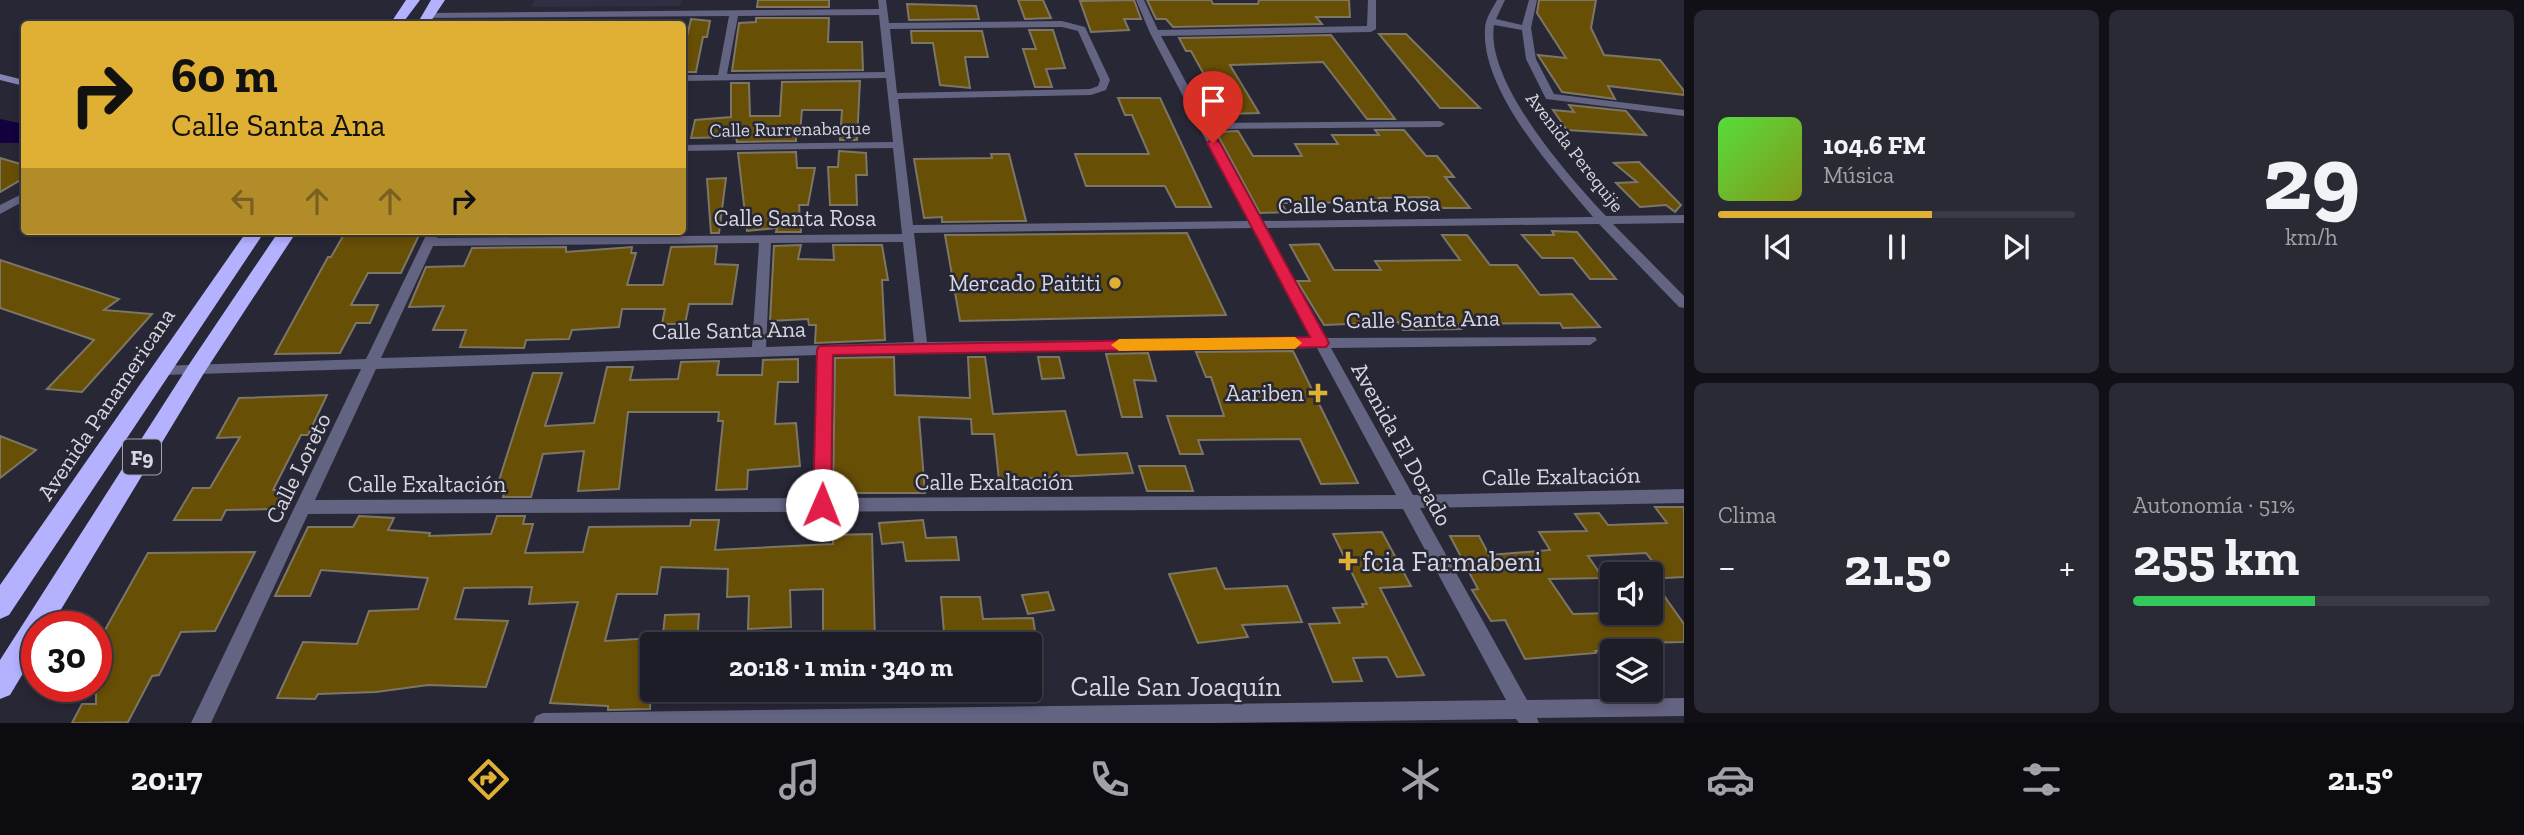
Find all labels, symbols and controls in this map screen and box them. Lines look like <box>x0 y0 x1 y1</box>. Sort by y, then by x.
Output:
text: 60 m <box>171 46 278 105</box>
icon: right <box>56 49 147 140</box>
pin <box>1183 71 1243 143</box>
icon: arrive <box>1194 82 1232 120</box>
street label: Avenida Perequije <box>1521 87 1629 217</box>
text: Calle Santa Ana <box>171 106 385 144</box>
street label: Calle Rurrenabaque <box>709 116 871 142</box>
text: 29 <box>2263 123 2360 232</box>
text: 104.6 FM <box>1823 129 1926 161</box>
text: Música <box>1823 161 1894 189</box>
icon: left <box>225 182 263 220</box>
icon: ahead <box>298 182 336 220</box>
icon: ahead <box>371 182 409 220</box>
icon: right <box>444 182 482 220</box>
street label: Calle Santa Rosa <box>1277 189 1441 219</box>
street label: Calle Santa Rosa <box>714 204 876 232</box>
text: km/h <box>2285 223 2338 251</box>
icon: previous <box>1759 228 1797 266</box>
icon: pause <box>1878 228 1916 266</box>
icon: next <box>1997 228 2035 266</box>
place label: Mercado Paititi <box>949 269 1101 297</box>
marker: Mercado Paititi <box>1107 275 1123 291</box>
street label: Avenida Panamericana <box>31 303 181 505</box>
street label: Calle Santa Ana <box>1346 304 1500 334</box>
street label: Calle Santa Ana <box>652 315 806 345</box>
street label: Avenida El Dorado <box>1345 357 1459 531</box>
place label: Aariben <box>1226 379 1304 407</box>
marker: Aariben <box>1310 385 1326 401</box>
street label: Calle Loreto <box>259 408 337 528</box>
road number: F9 <box>123 440 161 475</box>
street label: Calle Exaltación <box>1482 461 1640 491</box>
position arrow <box>785 468 859 542</box>
street label: Calle Exaltación <box>915 468 1073 496</box>
street label: Calle Exaltación <box>348 470 506 498</box>
text: Autonomía · 51% <box>2133 491 2295 519</box>
text: Clima <box>1718 501 1776 529</box>
text: 255 km <box>2133 526 2299 588</box>
text: 21.5° <box>1844 536 1951 598</box>
text: − <box>1718 544 1736 590</box>
text: + <box>2059 544 2075 590</box>
place label: fcia Farmabeni <box>1362 545 1542 578</box>
marker: fcia Farmabeni <box>1340 553 1356 569</box>
map controls <box>1600 562 1663 702</box>
button: sound <box>1600 562 1663 625</box>
speed limit sign: 30 <box>21 611 112 702</box>
button: layers <box>1600 639 1663 702</box>
text: 20:18 · 1 min · 340 m <box>729 651 953 683</box>
street label: Calle San Joaquín <box>1071 670 1281 703</box>
icon: directions <box>464 755 513 804</box>
icon: music <box>775 755 824 804</box>
icon: phone <box>1085 755 1134 804</box>
icon: climate <box>1396 755 1445 804</box>
icon: car <box>1706 755 1755 804</box>
icon: filters <box>2017 755 2066 804</box>
text: 20:17 <box>131 760 202 798</box>
text: 21.5° <box>2327 760 2393 798</box>

